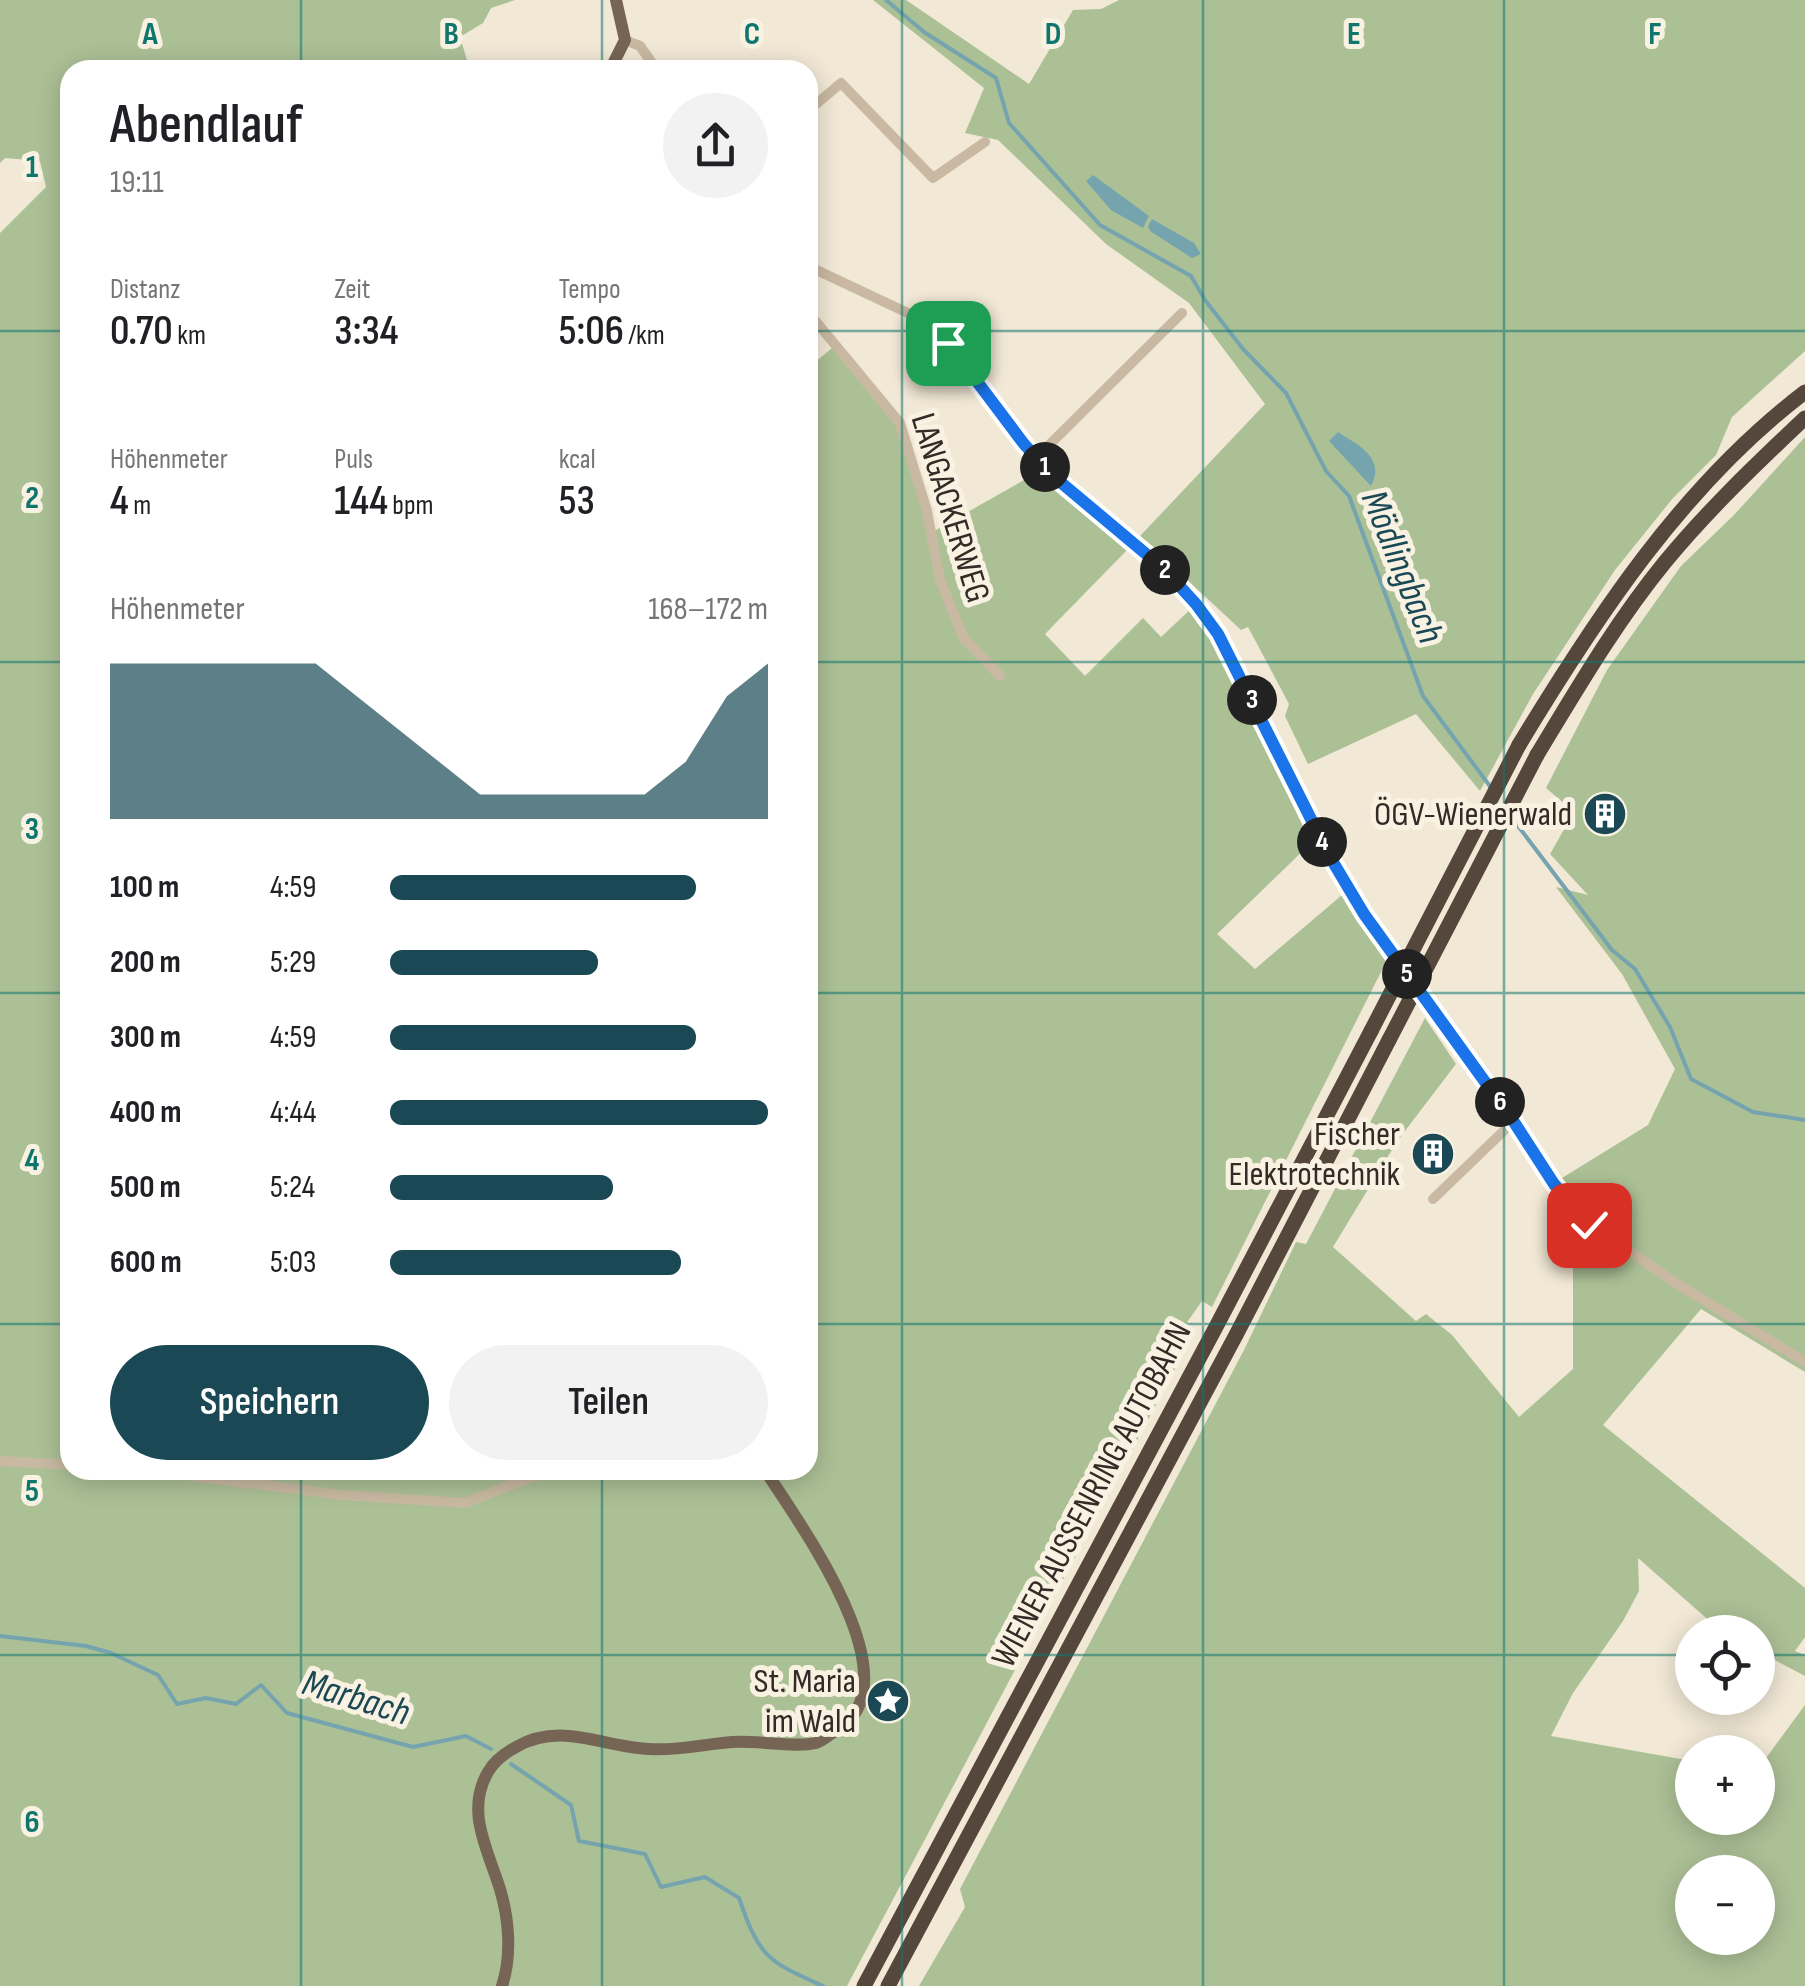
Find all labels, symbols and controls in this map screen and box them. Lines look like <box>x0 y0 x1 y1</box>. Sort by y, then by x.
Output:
text: A <box>141 15 158 54</box>
text: B <box>443 15 459 54</box>
text: C <box>744 15 760 54</box>
text: D <box>1045 15 1061 54</box>
text: E <box>1347 15 1361 54</box>
text: F <box>1648 15 1662 54</box>
text: Abendlauf <box>110 92 303 159</box>
button: share <box>663 93 768 198</box>
text: 1 <box>26 148 39 187</box>
text: 19:11 <box>110 163 164 202</box>
text: Distanz <box>110 273 180 306</box>
text: Zeit <box>334 273 370 306</box>
text: Tempo <box>559 273 621 306</box>
pin <box>906 301 991 386</box>
text: 0.70 <box>110 306 173 357</box>
text: 3:34 <box>334 306 399 357</box>
text: 5:06 <box>559 306 624 357</box>
icon: arrive <box>921 316 976 371</box>
text: km <box>173 319 206 352</box>
text: /km <box>624 319 665 352</box>
street label: LANGACKERWEG <box>901 408 999 608</box>
pin: 1 <box>1020 442 1070 492</box>
text: Höhenmeter <box>110 443 228 476</box>
text: Puls <box>334 443 373 476</box>
text: kcal <box>559 443 596 476</box>
text: 1 <box>1040 450 1050 483</box>
text: 4 <box>110 476 129 527</box>
text: 144 <box>334 476 388 527</box>
text: 53 <box>559 476 595 527</box>
text: 2 <box>25 479 39 518</box>
water label: Mödlingbach <box>1351 484 1453 650</box>
text: m <box>129 489 151 522</box>
text: bpm <box>388 489 434 522</box>
pin: 2 <box>1140 545 1190 595</box>
text: 2 <box>1159 553 1171 586</box>
text: Höhenmeter <box>110 590 245 629</box>
text: 168–172 m <box>648 590 768 629</box>
pin: 3 <box>1227 675 1277 725</box>
text: 3 <box>1246 683 1258 716</box>
building icon: ÖGV-Wienerwald <box>1582 791 1628 837</box>
place label: ÖGV-Wienerwald <box>1374 793 1572 836</box>
text: 3 <box>25 810 39 849</box>
pin: 4 <box>1297 817 1347 867</box>
text: 4 <box>1315 825 1329 858</box>
text: 100 m <box>110 868 179 907</box>
text: 4:59 <box>270 868 316 907</box>
text: 200 m <box>110 943 181 982</box>
text: 5:29 <box>270 943 316 982</box>
pin: 5 <box>1382 949 1432 999</box>
text: 5 <box>1401 957 1413 990</box>
text: 300 m <box>110 1018 181 1057</box>
text: 4:59 <box>270 1018 316 1057</box>
pin: 6 <box>1475 1077 1525 1127</box>
text: 6 <box>1493 1085 1507 1118</box>
text: 400 m <box>110 1093 182 1132</box>
text: 4:44 <box>270 1093 316 1132</box>
place label: Fischer Elektrotechnik <box>1229 1113 1401 1196</box>
building icon: Fischer Elektrotechnik <box>1410 1131 1456 1177</box>
text: 4 <box>25 1141 40 1180</box>
text: 500 m <box>110 1168 181 1207</box>
text: 5:24 <box>270 1168 315 1207</box>
pin <box>1547 1183 1632 1268</box>
icon: check <box>1562 1198 1617 1253</box>
text: 600 m <box>110 1243 182 1282</box>
text: 5:03 <box>270 1243 317 1282</box>
street label: WIENER AUSSENRING AUTOBAHN <box>983 1315 1201 1675</box>
button: Speichern <box>110 1345 429 1460</box>
button: Teilen <box>449 1345 768 1460</box>
text: 5 <box>25 1472 39 1511</box>
map controls <box>1675 1615 1775 1955</box>
button: locate <box>1675 1615 1775 1715</box>
water label: Marbach <box>297 1660 415 1736</box>
place label: St. Maria im Wald <box>753 1660 856 1743</box>
place icon: St. Maria im Wald <box>865 1678 911 1724</box>
button: + <box>1675 1735 1775 1835</box>
text: 6 <box>24 1803 40 1842</box>
button: − <box>1675 1855 1775 1955</box>

